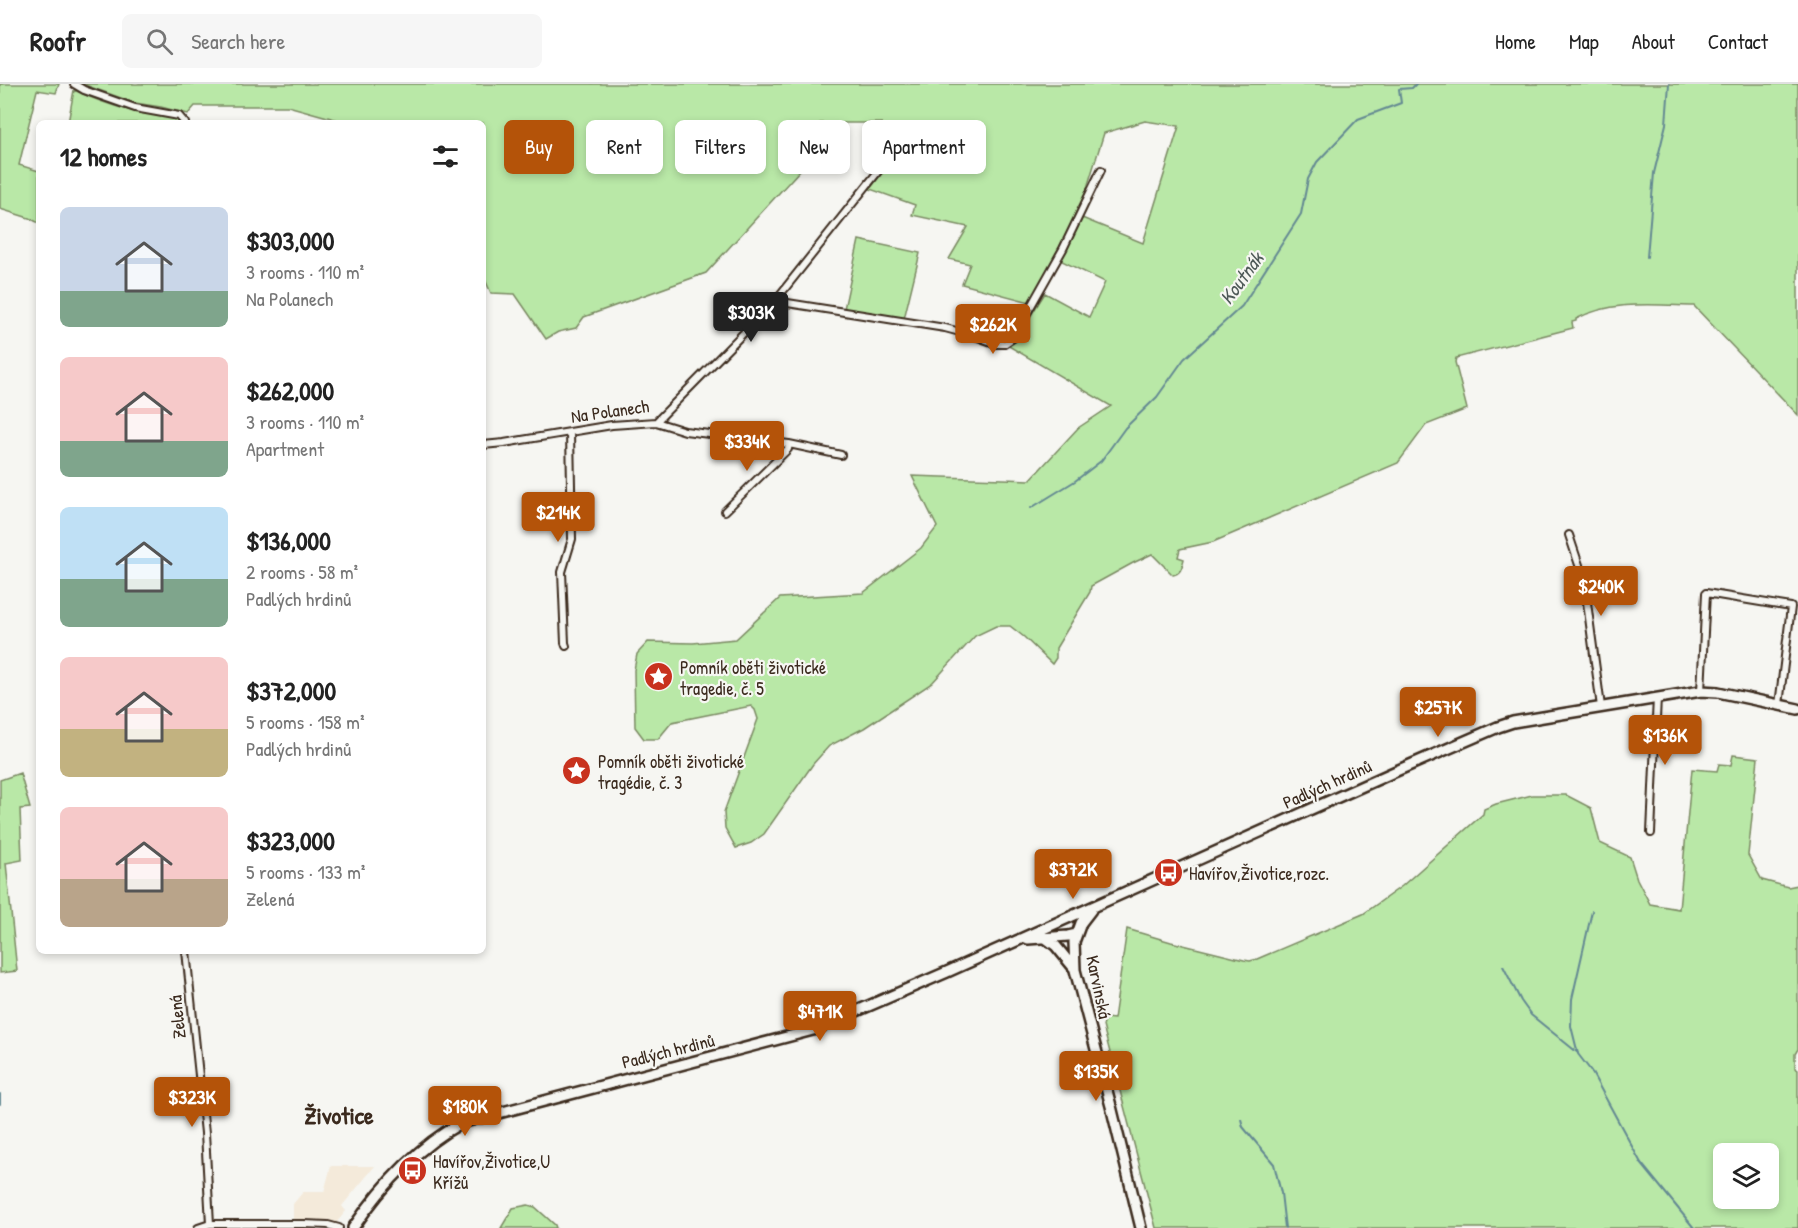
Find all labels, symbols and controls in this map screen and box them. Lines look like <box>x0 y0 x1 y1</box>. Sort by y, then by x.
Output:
search box <box>122 14 542 68</box>
text: Roofr <box>30 22 86 60</box>
icon: search <box>143 25 176 58</box>
text: Search here <box>191 26 285 56</box>
text: Home <box>1495 27 1536 56</box>
text: Map <box>1569 27 1599 56</box>
text: About <box>1632 27 1675 56</box>
text: Contact <box>1708 27 1768 56</box>
chip: Buy <box>504 120 574 174</box>
chip: Rent <box>586 120 663 174</box>
chip: Filters <box>675 120 766 174</box>
chip: New <box>778 120 850 174</box>
chip: Apartment <box>862 120 986 174</box>
text: 12 homes <box>60 139 147 174</box>
icon: filters <box>429 140 462 173</box>
text: $303,000 <box>246 223 334 258</box>
icon: home <box>108 231 180 303</box>
water label: Koutnák <box>1213 245 1270 310</box>
text: 3 rooms · 110 m² <box>246 258 364 285</box>
text: Na Polanech <box>246 285 333 312</box>
pin: $303K <box>709 292 793 343</box>
text: $303K <box>727 298 775 325</box>
pin: $262K <box>951 304 1035 355</box>
text: $262K <box>969 310 1017 337</box>
text: $262,000 <box>246 373 334 408</box>
icon: home <box>108 381 180 453</box>
street label: Na Polanech <box>569 393 651 429</box>
text: 3 rooms · 110 m² <box>246 408 364 435</box>
pin: $334K <box>705 421 789 472</box>
text: $334K <box>724 427 770 454</box>
text: Apartment <box>246 435 324 462</box>
pin: $214K <box>516 492 600 543</box>
text: $214K <box>536 498 580 525</box>
text: $136,000 <box>246 523 331 558</box>
icon: home <box>108 531 180 603</box>
text: 2 rooms · 58 m² <box>246 558 358 585</box>
pin: $240K <box>1559 566 1643 617</box>
text: $240K <box>1578 572 1624 599</box>
text: Padlých hrdinů <box>246 585 351 612</box>
place label: Pomník oběti životické tragedie, č. 5 <box>680 655 826 701</box>
place icon: Pomník oběti životické tragedie, č. 5 <box>643 661 675 693</box>
text: $372,000 <box>246 673 336 708</box>
icon: home <box>108 681 180 753</box>
pin: $257K <box>1396 687 1480 738</box>
text: $257K <box>1414 693 1462 720</box>
text: 5 rooms · 158 m² <box>246 708 365 735</box>
pin: $136K <box>1623 715 1707 766</box>
text: $136K <box>1643 721 1687 748</box>
text: Padlých hrdinů <box>246 735 351 762</box>
place label: Pomník oběti životické tragédie, č. 3 <box>598 749 744 795</box>
street label: Padlých hrdinů <box>1279 753 1375 815</box>
place icon: Pomník oběti životické tragédie, č. 3 <box>561 755 593 787</box>
text: $323,000 <box>246 823 335 858</box>
icon: home <box>108 831 180 903</box>
pin: $372K <box>1031 849 1115 900</box>
text: $372K <box>1049 855 1097 882</box>
bus stop icon: Havířov,Životice,rozc. <box>1152 857 1184 889</box>
text: 5 rooms · 133 m² <box>246 858 365 885</box>
place label: Havířov,Životice,rozc. <box>1189 861 1329 886</box>
text: Zelená <box>246 885 294 912</box>
street label: Karvinská <box>1080 953 1118 1021</box>
pin: $471K <box>778 991 862 1042</box>
street label: Zelená <box>162 994 192 1040</box>
text: $471K <box>797 997 843 1024</box>
street label: Padlých hrdinů <box>619 1027 717 1075</box>
pin: $135K <box>1054 1051 1138 1102</box>
text: $135K <box>1073 1057 1119 1084</box>
pin: $323K <box>150 1077 234 1128</box>
text: $323K <box>168 1083 216 1110</box>
pin: $180K <box>423 1086 507 1137</box>
text: $180K <box>442 1092 488 1119</box>
district label: Životice <box>304 1099 374 1131</box>
map controls <box>1713 1143 1779 1209</box>
button: layers <box>1713 1143 1779 1209</box>
place label: Havířov,Životice,U Křížů <box>433 1149 550 1195</box>
bus stop icon: Havířov,Životice,U Křížů <box>396 1155 428 1187</box>

